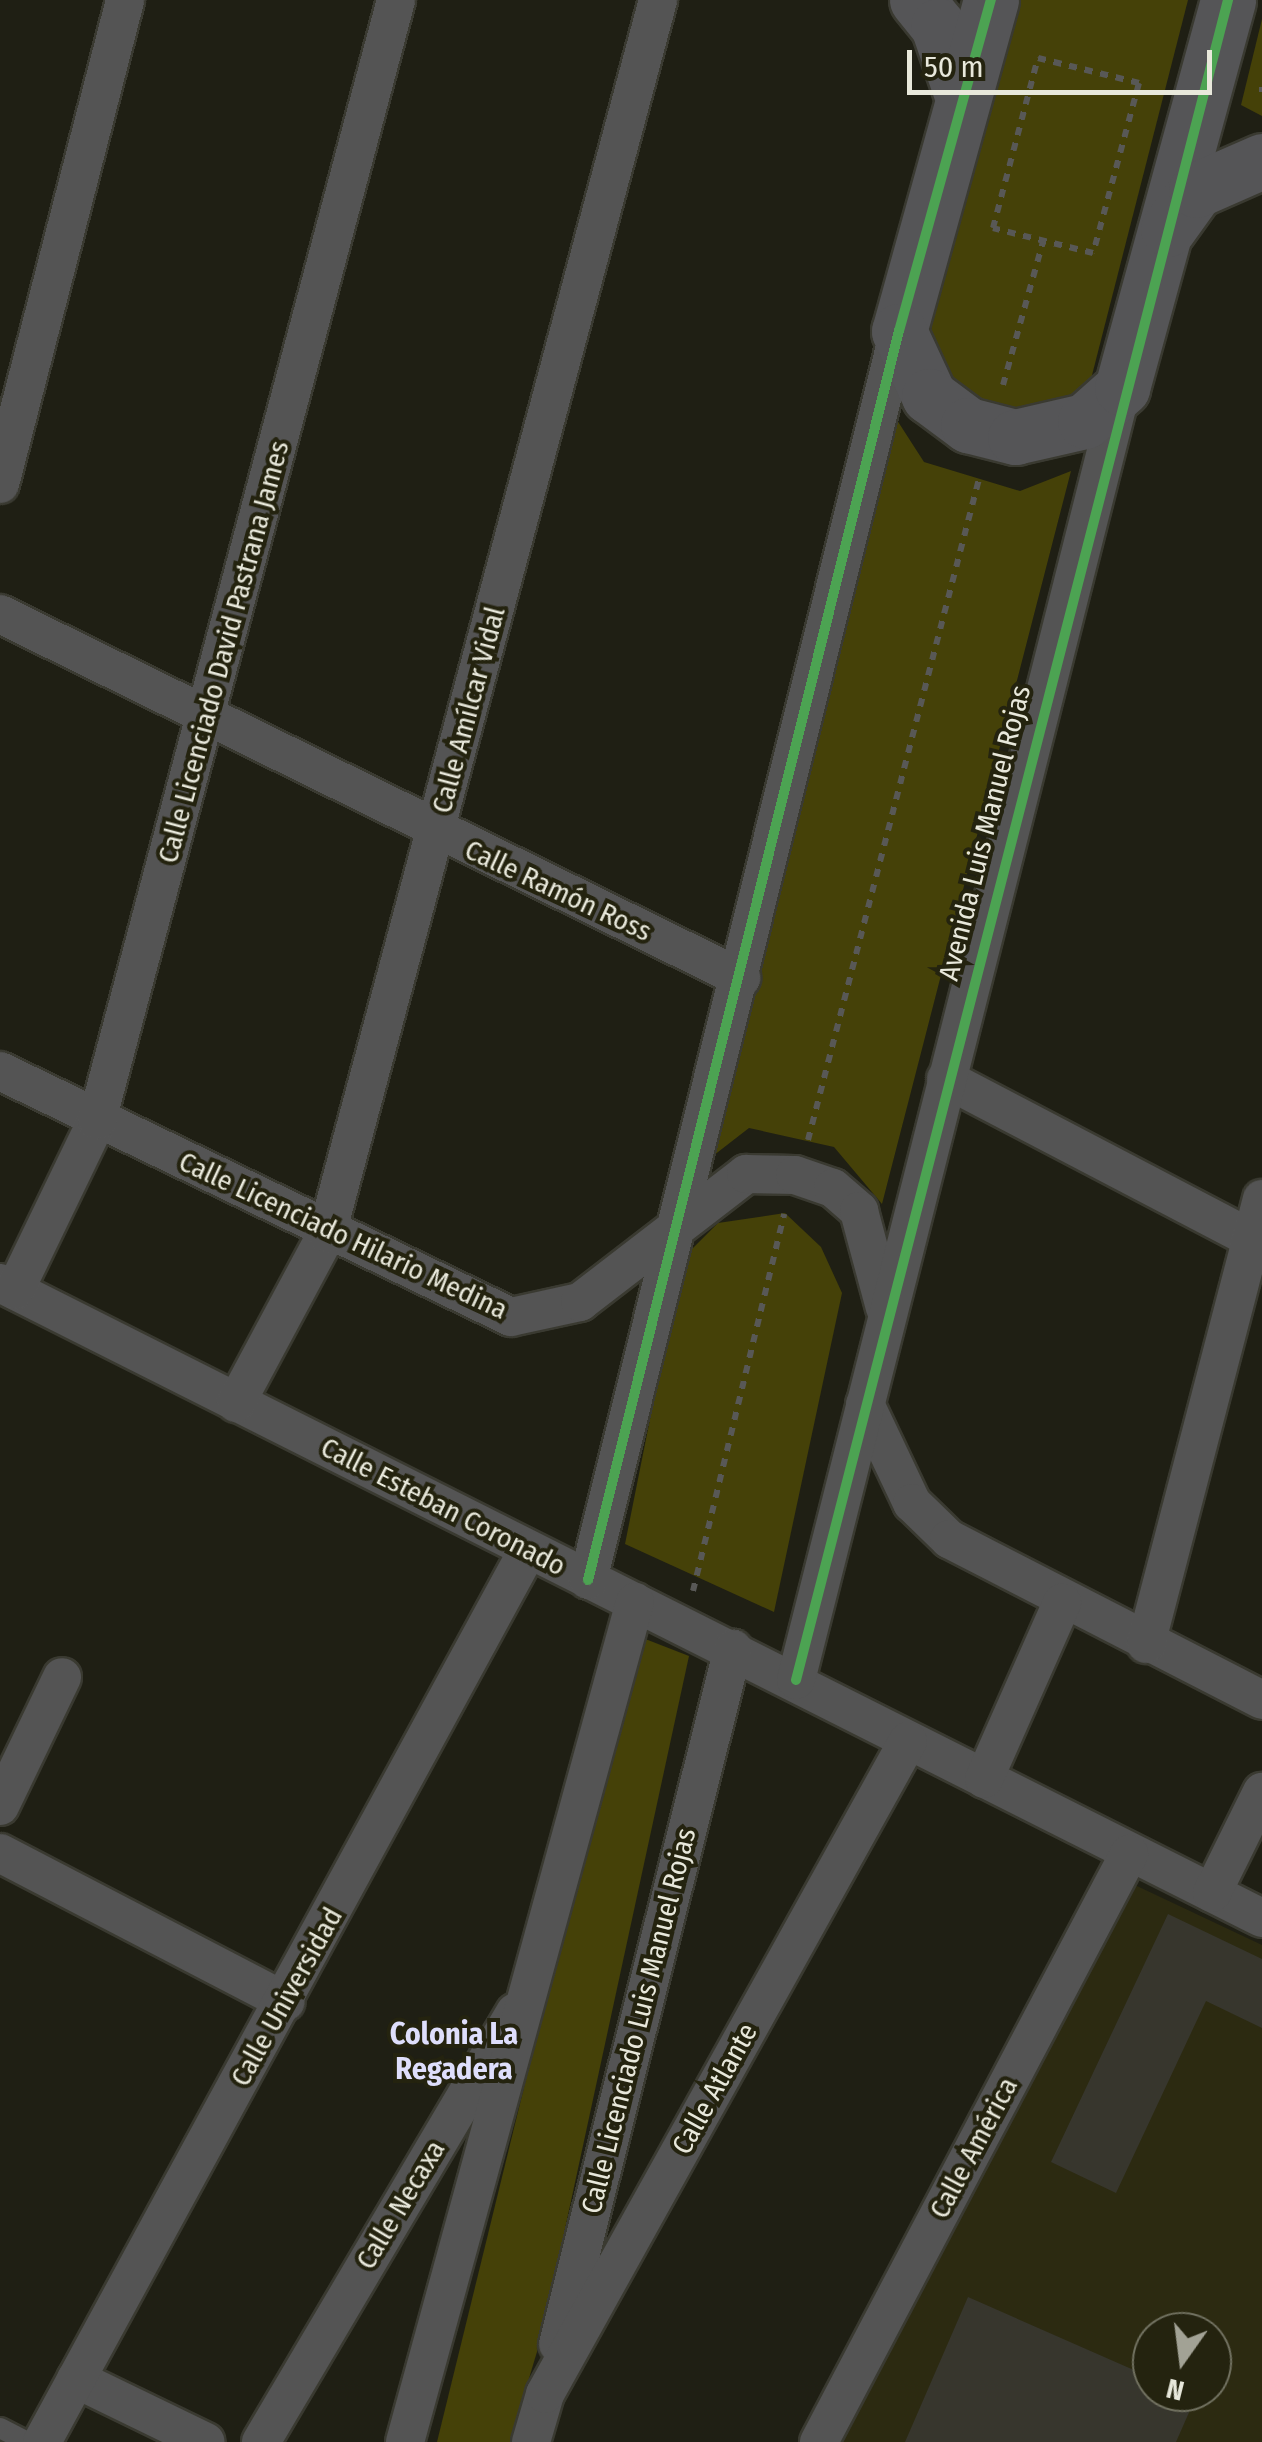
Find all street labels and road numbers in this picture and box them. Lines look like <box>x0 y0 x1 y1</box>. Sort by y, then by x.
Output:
street label: Calle Licenciado David Pastrana James <box>151 437 297 867</box>
street label: Calle Amílcar Vidal <box>425 603 513 817</box>
street label: Avenida Luis Manuel Rojas <box>932 682 1038 984</box>
street label: Calle Ramón Ross <box>459 833 657 949</box>
street label: Calle Licenciado Hilario Medina <box>173 1145 513 1327</box>
street label: Calle Esteban Coronado <box>315 1431 571 1583</box>
street label: Calle Licenciado Luis Manuel Rojas <box>575 1825 703 2217</box>
street label: Calle Universidad <box>224 1902 350 2092</box>
street label: Calle Atlante <box>665 2018 765 2160</box>
street label: Calle América <box>923 2072 1025 2224</box>
street label: Calle Necaxa <box>349 2135 453 2275</box>

